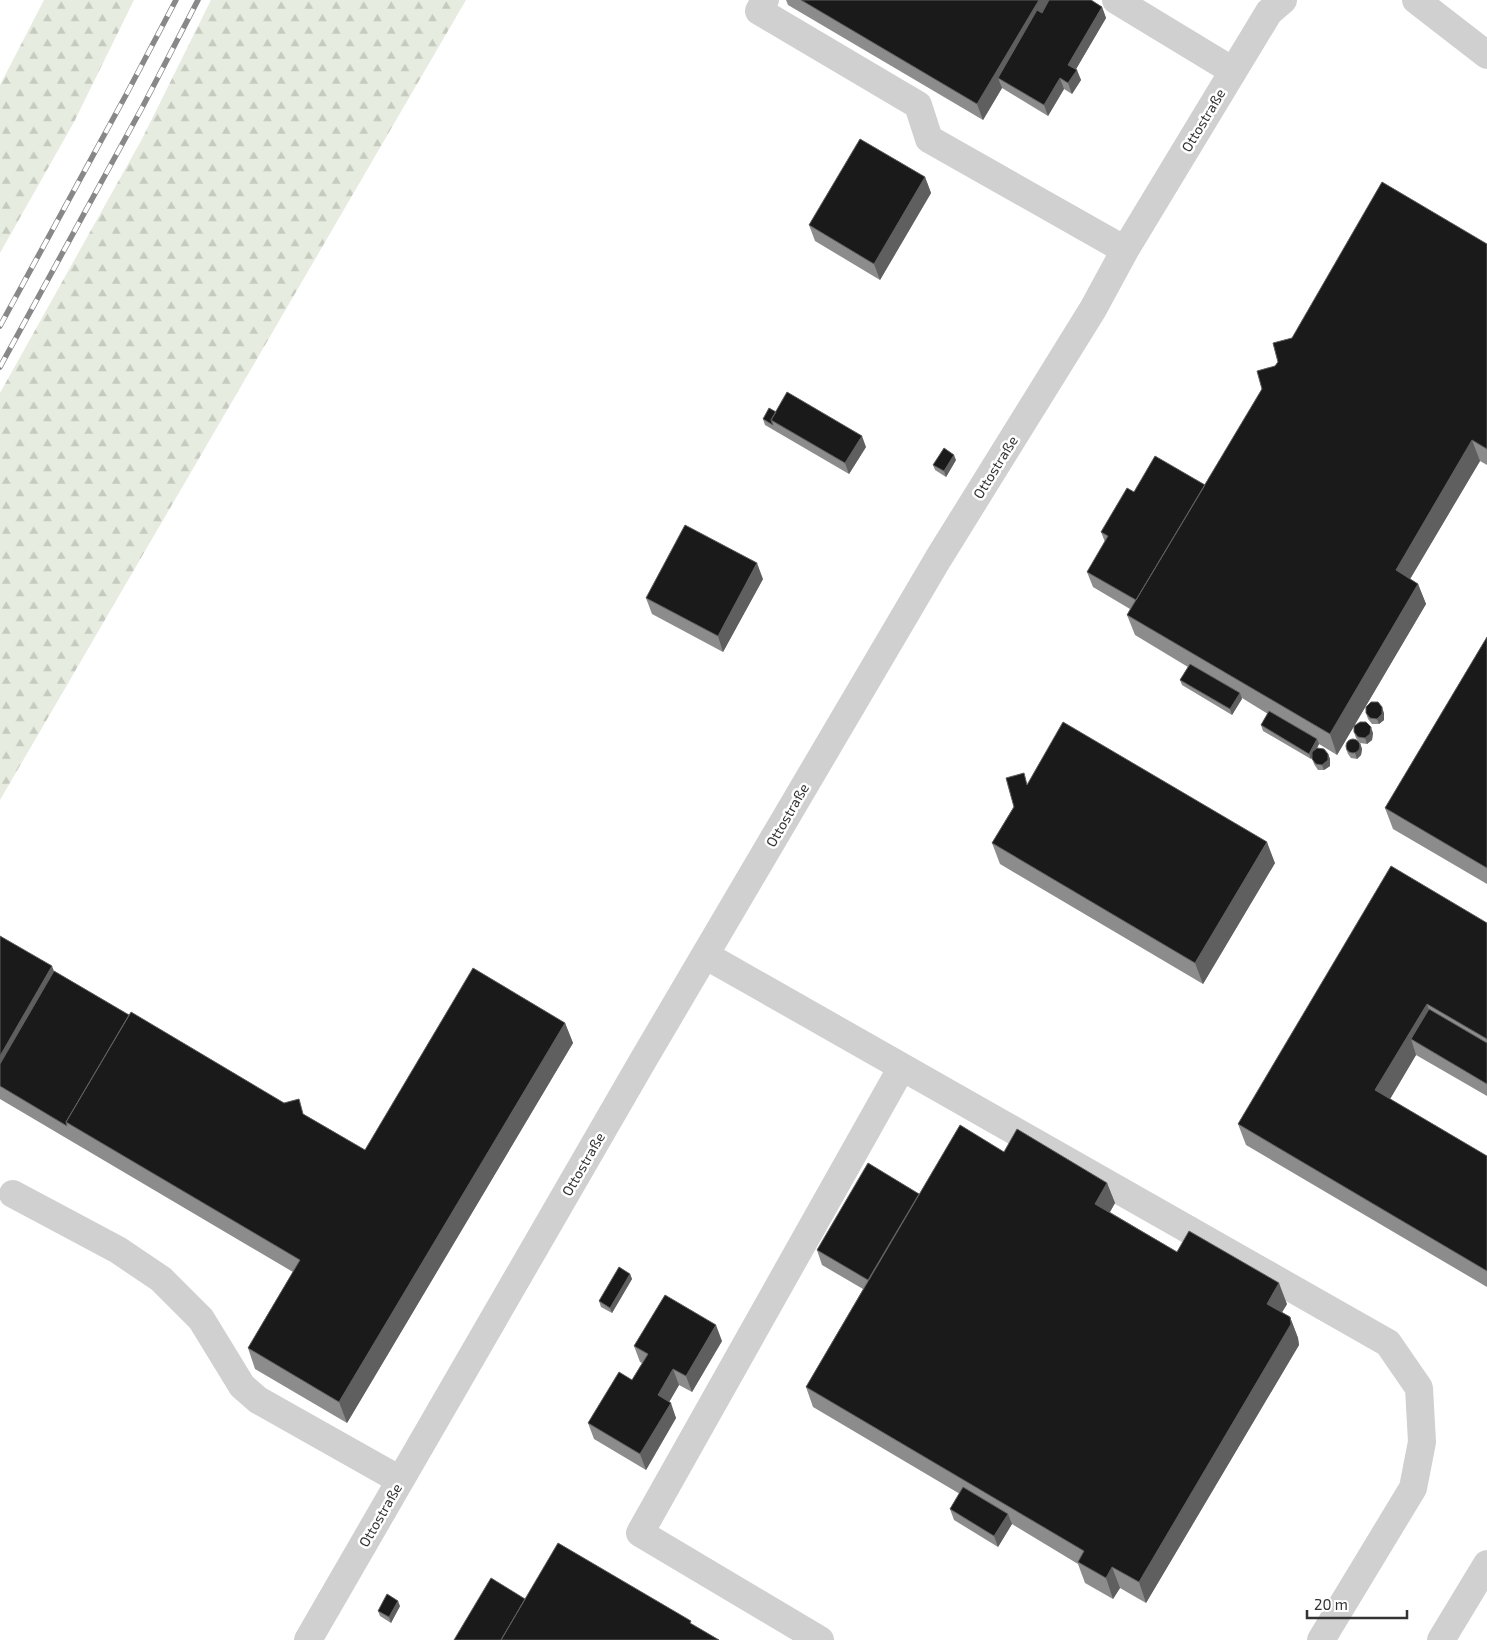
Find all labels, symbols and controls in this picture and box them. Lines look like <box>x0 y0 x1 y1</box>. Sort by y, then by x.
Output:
street label: Ottostraße <box>1178 85 1228 155</box>
street label: Ottostraße <box>969 433 1021 501</box>
street label: Ottostraße <box>762 780 812 850</box>
street label: Ottostraße <box>558 1129 608 1199</box>
street label: Ottostraße <box>355 1480 405 1550</box>
scale bar <box>1307 1588 1407 1620</box>
text: 20 m <box>1314 1595 1348 1613</box>

